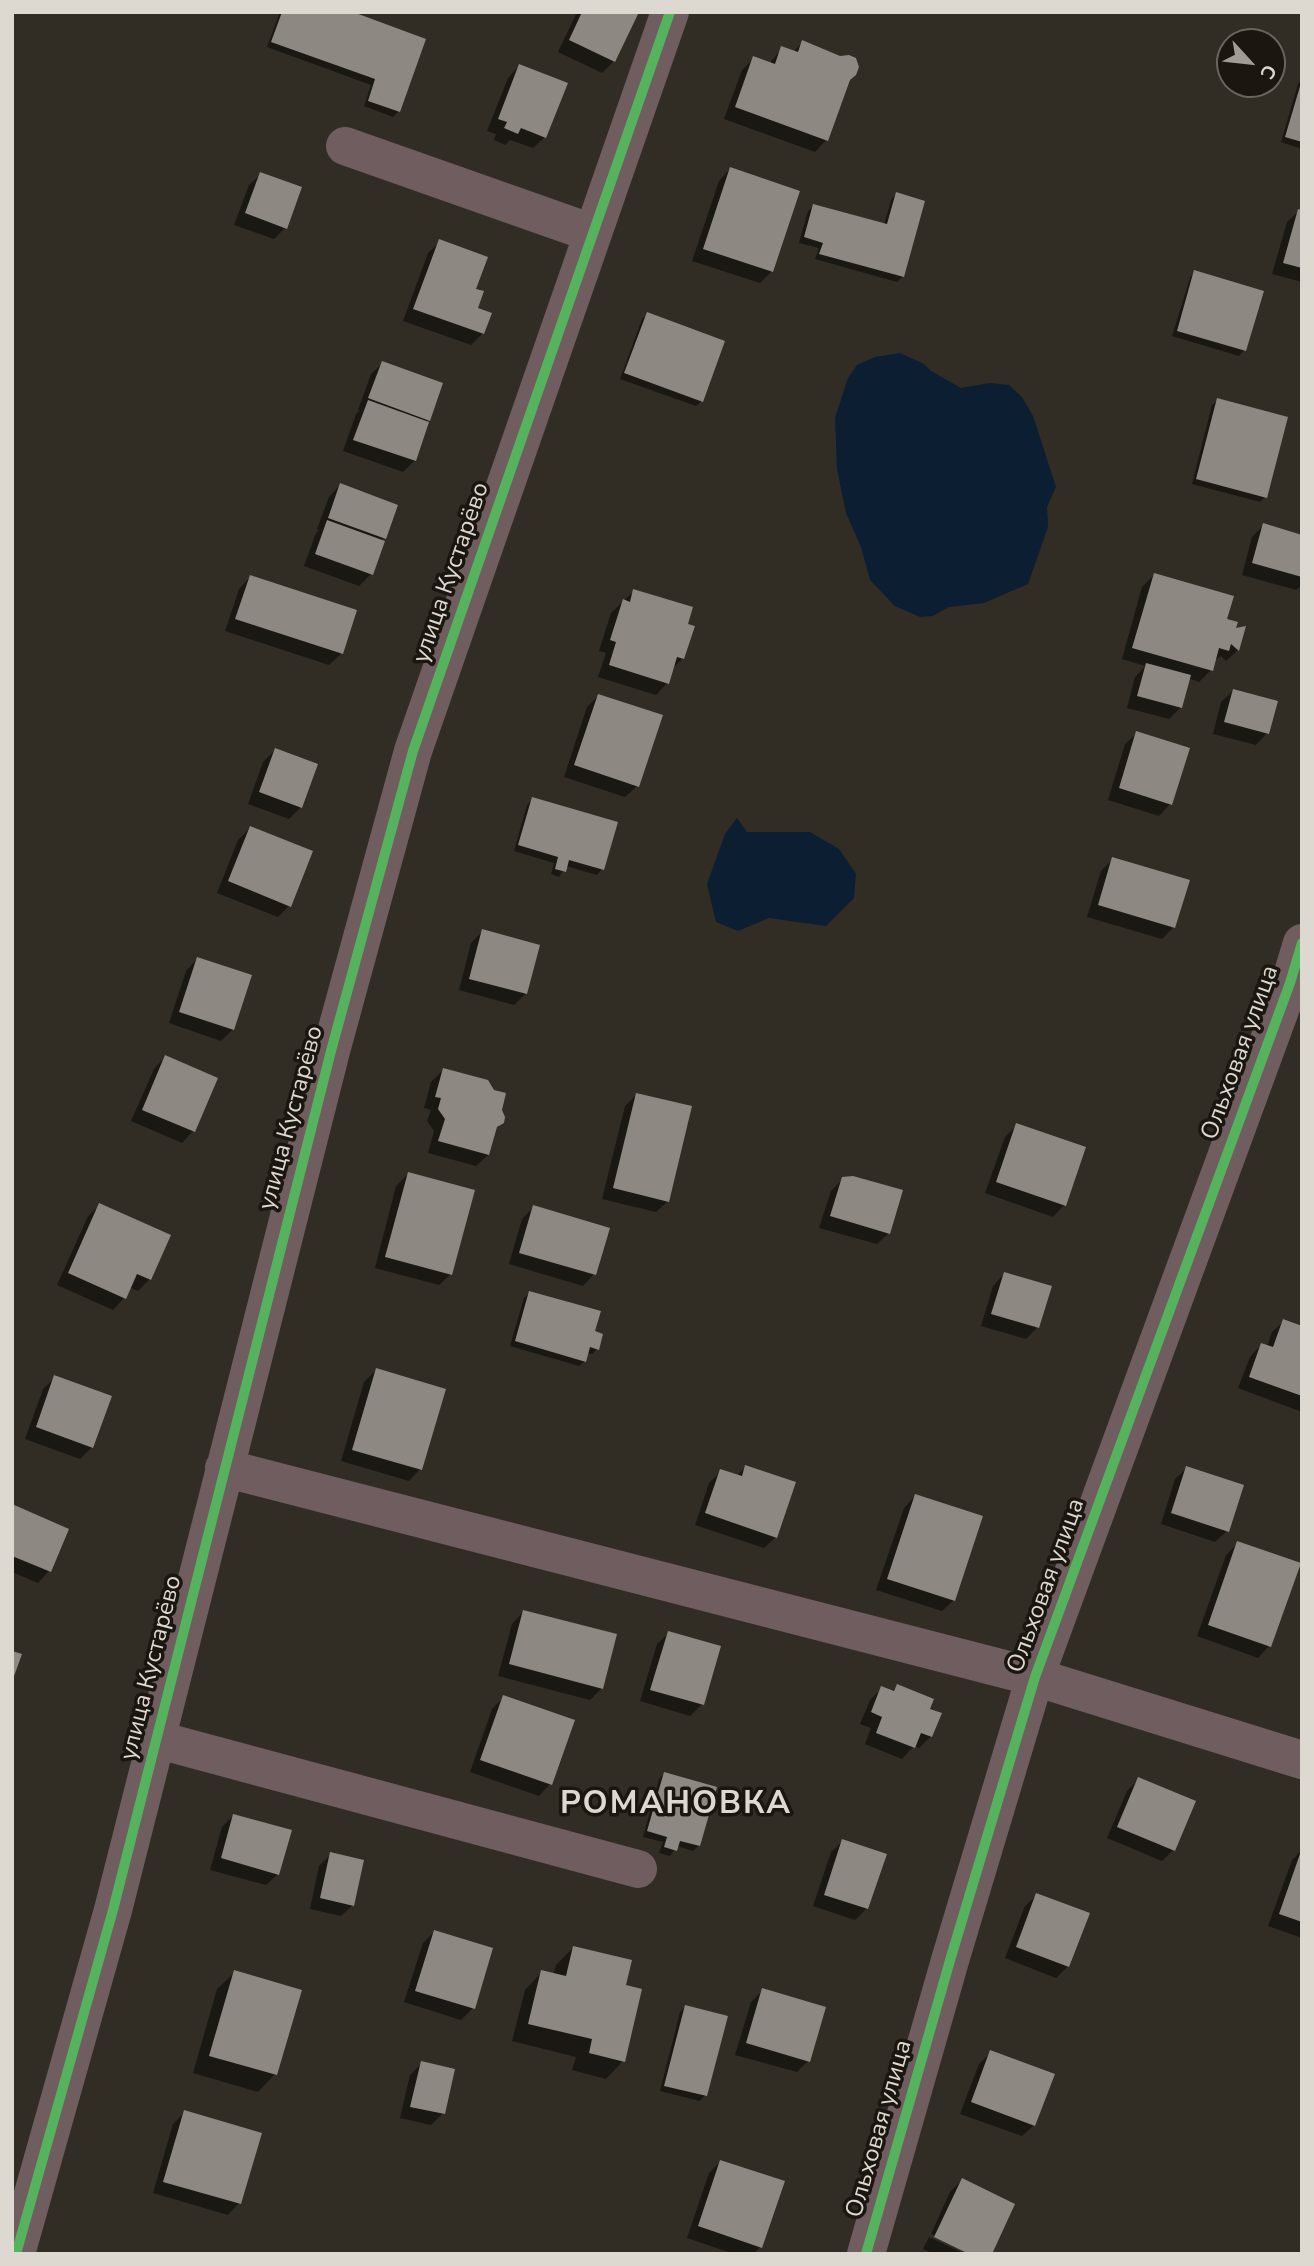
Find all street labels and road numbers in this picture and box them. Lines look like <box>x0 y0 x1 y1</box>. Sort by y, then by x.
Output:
street label: улица Кустарёво <box>408 479 496 667</box>
street label: Ольховая улица <box>1196 962 1286 1144</box>
street label: улица Кустарёво <box>254 1023 330 1213</box>
street label: Ольховая улица <box>1002 1495 1092 1677</box>
street label: улица Кустарёво <box>115 1573 189 1763</box>
street label: Ольховая улица <box>841 2037 919 2221</box>

